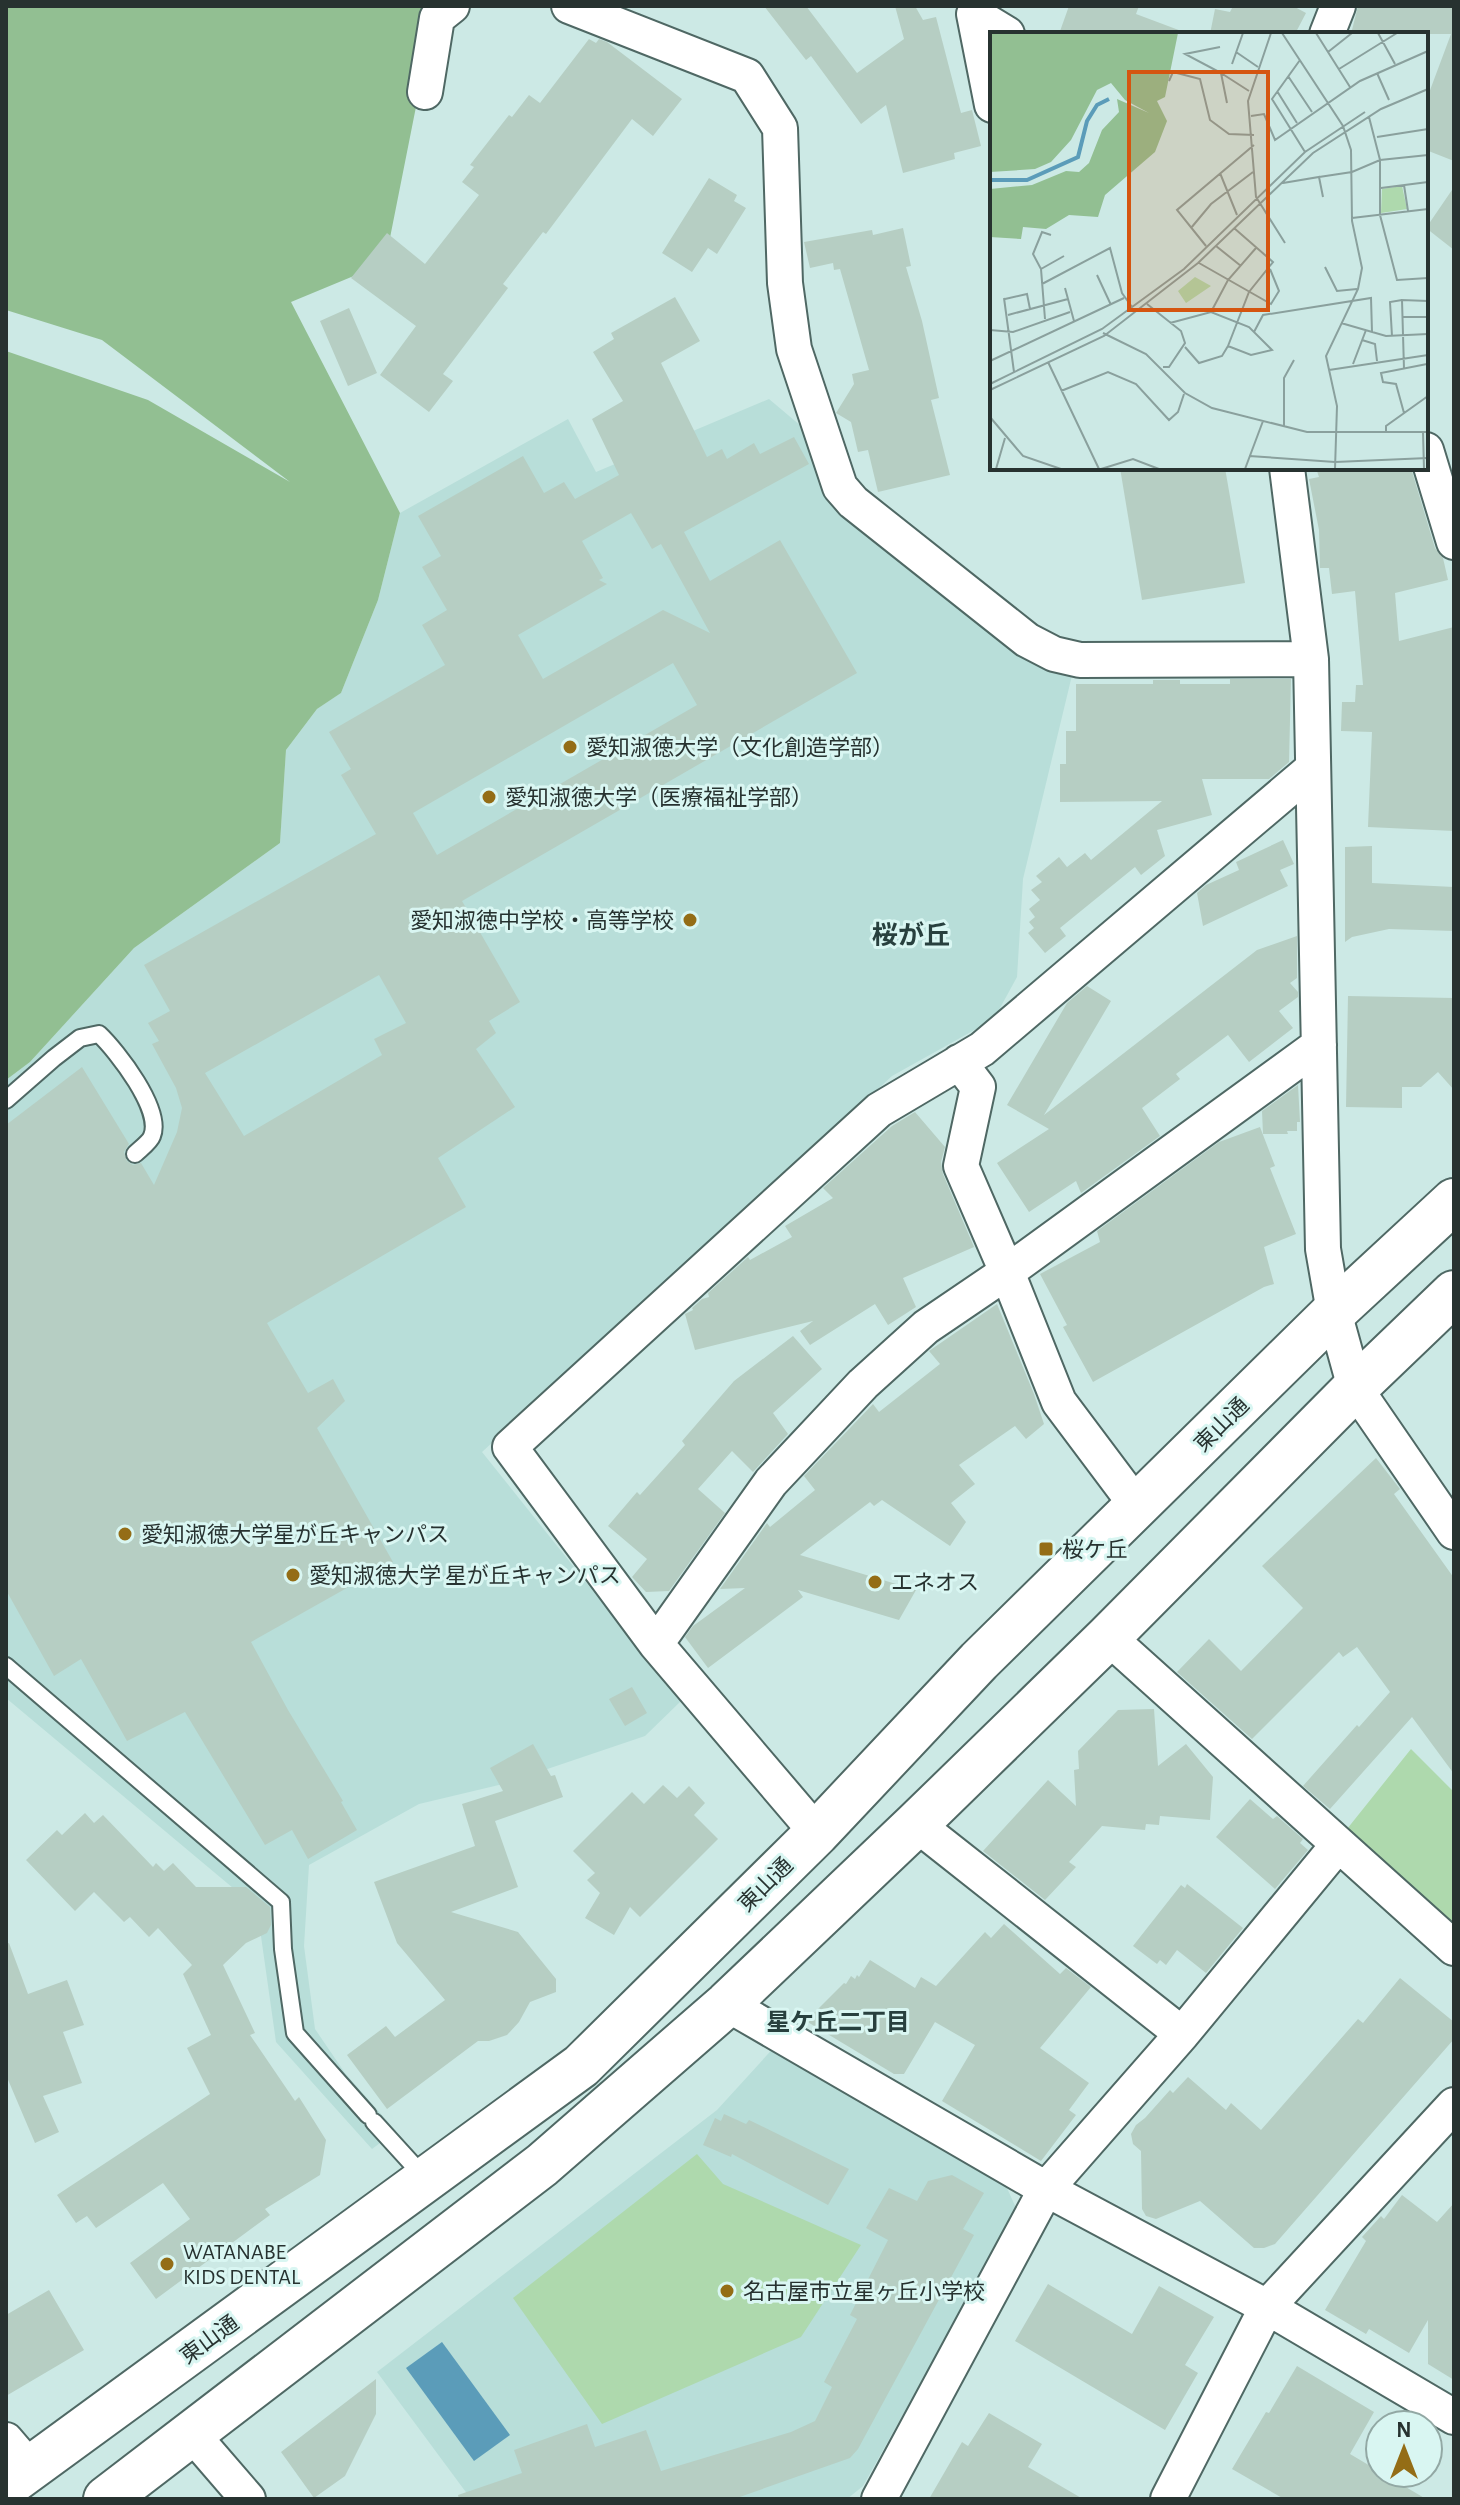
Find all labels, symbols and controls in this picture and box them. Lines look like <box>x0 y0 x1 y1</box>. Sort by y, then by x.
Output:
inset map <box>990 32 1428 470</box>
place label: 愛知淑徳大学（文化創造学部） <box>586 736 894 759</box>
marker: 愛知淑徳大学（文化創造学部） <box>561 738 579 756</box>
place label: 愛知淑徳大学（医療福祉学部） <box>505 786 813 809</box>
marker: 愛知淑徳大学（医療福祉学部） <box>480 788 498 806</box>
place label: 愛知淑徳中学校・高等学校 <box>410 909 674 932</box>
marker: 愛知淑徳中学校・高等学校 <box>681 911 699 929</box>
district label: 桜が丘 <box>872 921 950 949</box>
street label: 東山通 <box>1190 1393 1253 1456</box>
place label: 愛知淑徳大学星が丘キャンパス <box>141 1523 449 1546</box>
marker: 愛知淑徳大学星が丘キャンパス <box>116 1525 134 1543</box>
place label: 桜ケ丘 <box>1062 1538 1128 1561</box>
marker: 桜ケ丘 <box>1037 1540 1055 1558</box>
place label: 愛知淑徳大学 星が丘キャンパス <box>309 1564 621 1587</box>
marker: 愛知淑徳大学 星が丘キャンパス <box>284 1566 302 1584</box>
place label: エネオス <box>891 1572 979 1594</box>
marker: エネオス <box>866 1573 884 1591</box>
street label: 東山通 <box>734 1853 797 1916</box>
district label: 星ケ丘二丁目 <box>766 2010 910 2035</box>
place label: WATANABE KIDS DENTAL <box>183 2241 301 2288</box>
marker: WATANABE KIDS DENTAL <box>158 2255 176 2273</box>
place label: 名古屋市立星ヶ丘小学校 <box>743 2280 985 2303</box>
marker: 名古屋市立星ヶ丘小学校 <box>718 2282 736 2300</box>
street label: 東山通 <box>176 2311 243 2368</box>
north arrow <box>1364 2409 1444 2489</box>
text: N <box>1396 2419 1412 2441</box>

